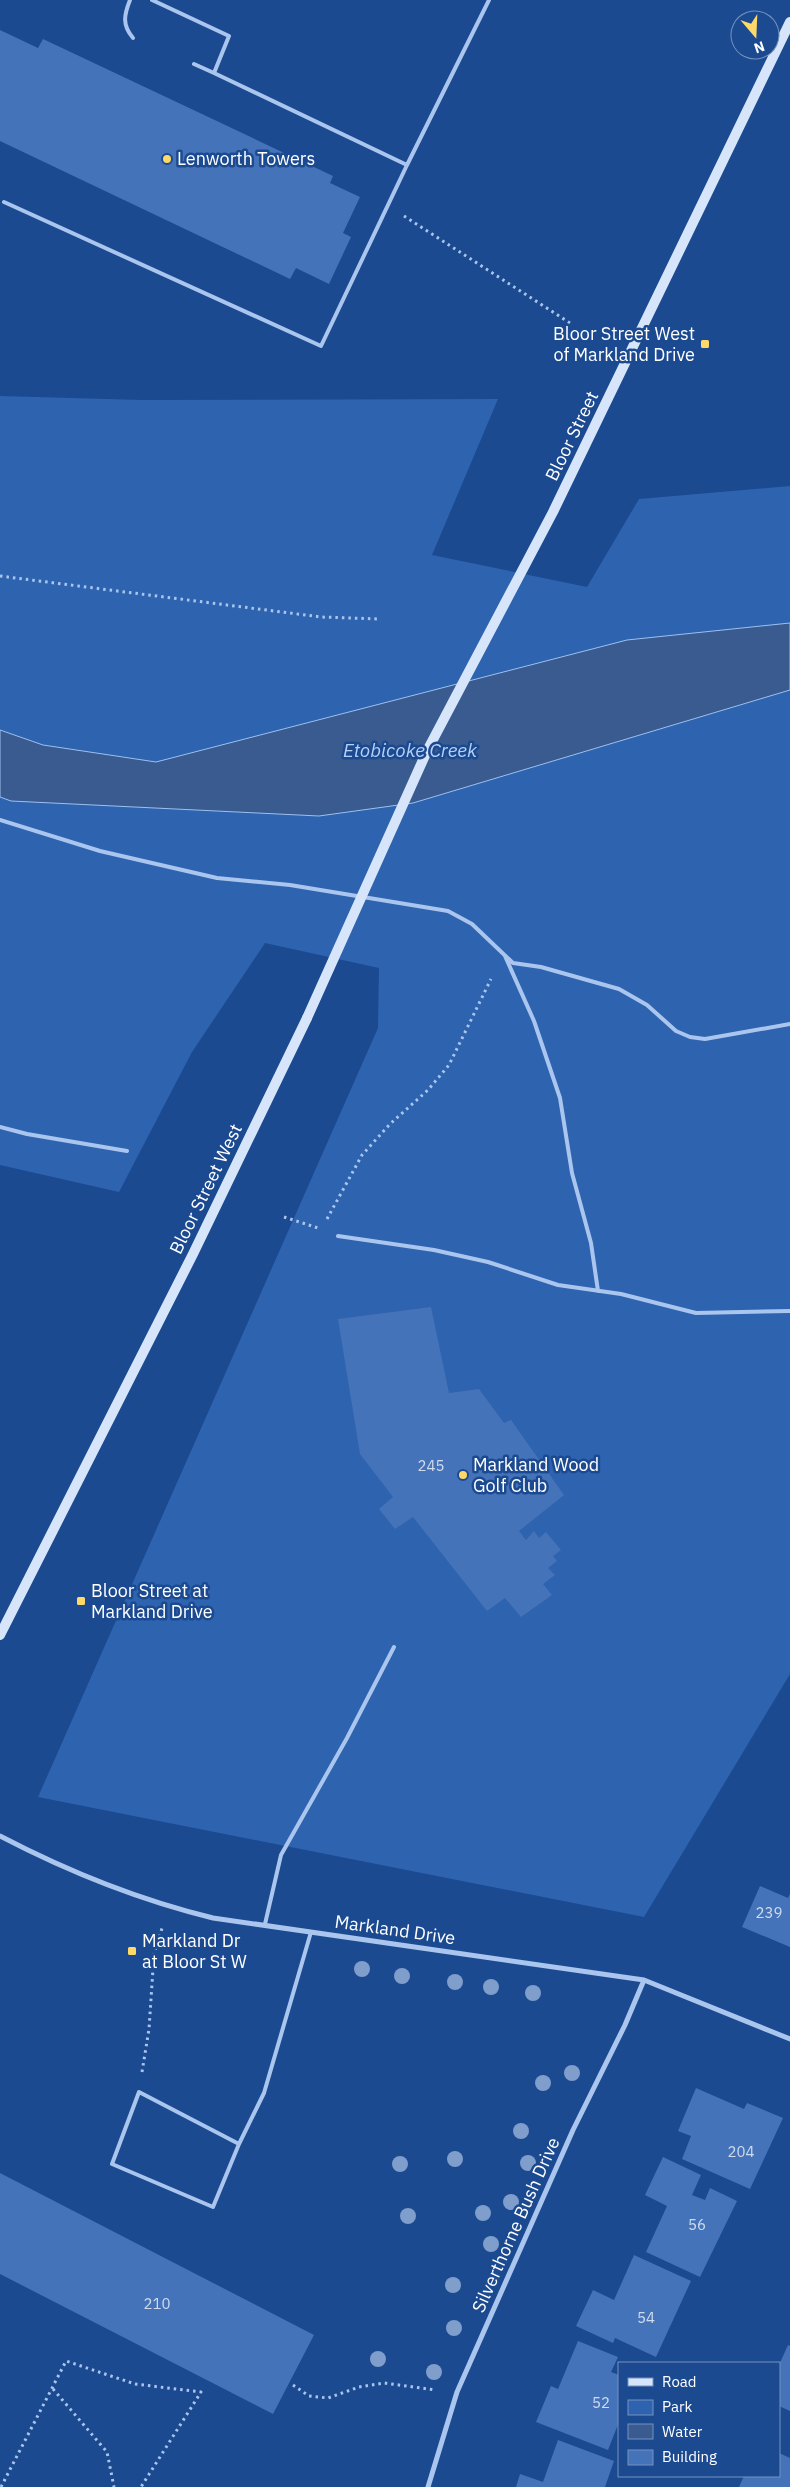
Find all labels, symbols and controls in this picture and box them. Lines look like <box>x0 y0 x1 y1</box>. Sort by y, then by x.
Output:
north arrow <box>730 10 780 60</box>
text: N <box>752 37 767 57</box>
place label: Lenworth Towers <box>177 147 315 170</box>
marker: Lenworth Towers <box>161 153 173 165</box>
place label: Bloor Street West of Markland Drive <box>553 322 695 366</box>
marker: Bloor Street West of Markland Drive <box>699 338 711 350</box>
street label: Bloor Street <box>540 387 603 484</box>
water label: Etobicoke Creek <box>343 738 478 762</box>
street label: Bloor Street West <box>164 1120 247 1258</box>
place label: Markland Wood Golf Club <box>473 1453 599 1497</box>
house number: 245 <box>417 1456 445 1475</box>
marker: Markland Wood Golf Club <box>457 1469 469 1481</box>
place label: Bloor Street at Markland Drive <box>91 1579 213 1623</box>
marker: Bloor Street at Markland Drive <box>75 1595 87 1607</box>
house number: 239 <box>755 1903 783 1922</box>
street label: Markland Drive <box>333 1910 457 1949</box>
place label: Markland Dr at Bloor St W <box>142 1929 247 1973</box>
marker: Markland Dr at Bloor St W <box>126 1945 138 1957</box>
street label: Silverthorne Bush Drive <box>466 2133 565 2316</box>
house number: 204 <box>727 2142 755 2161</box>
house number: 56 <box>688 2215 706 2234</box>
house number: 210 <box>143 2294 171 2313</box>
house number: 54 <box>637 2308 655 2327</box>
legend <box>618 2362 780 2477</box>
text: Road <box>662 2372 697 2391</box>
house number: 52 <box>592 2393 610 2412</box>
text: Park <box>662 2397 692 2416</box>
text: Water <box>662 2422 703 2441</box>
text: Building <box>662 2447 717 2466</box>

